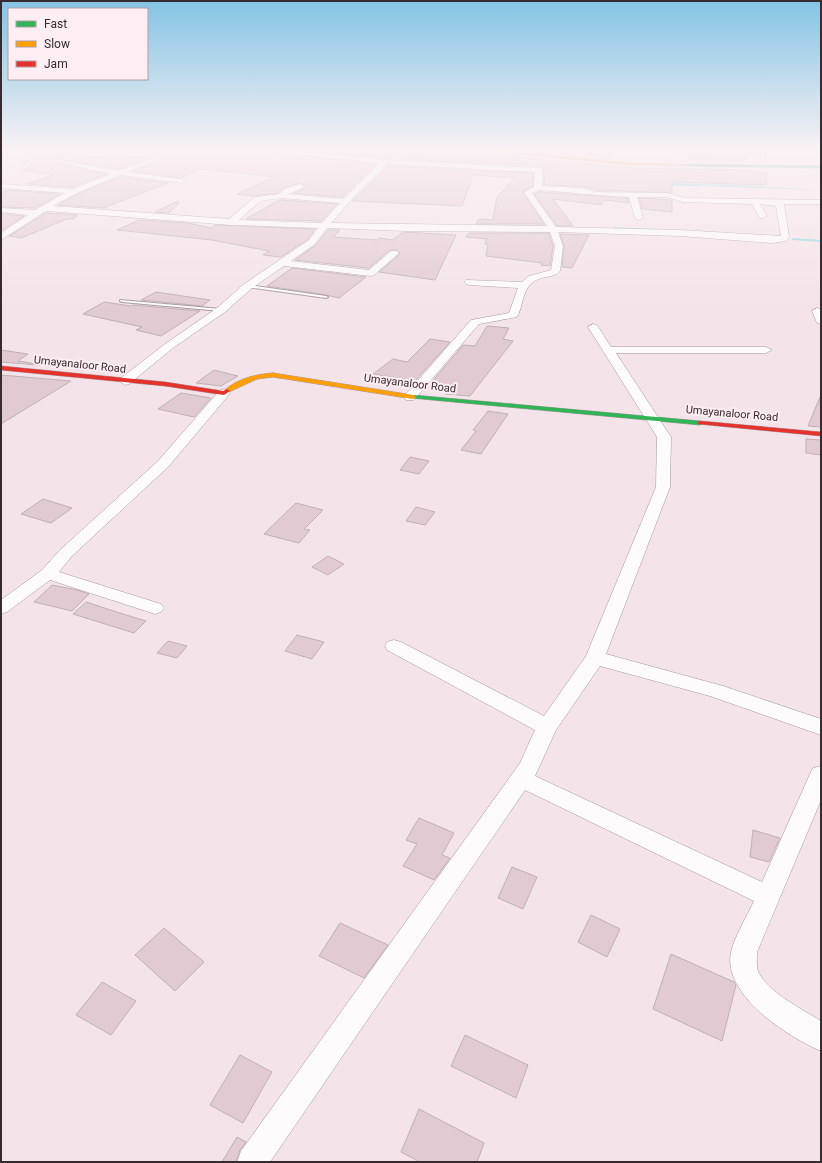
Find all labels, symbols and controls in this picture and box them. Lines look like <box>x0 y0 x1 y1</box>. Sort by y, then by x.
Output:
legend <box>8 8 148 80</box>
text: Fast <box>44 17 67 31</box>
text: Slow <box>44 37 70 51</box>
text: Jam <box>44 57 68 71</box>
street label: Umayanaloor Road <box>33 353 127 376</box>
street label: Umayanaloor Road <box>363 371 457 396</box>
street label: Umayanaloor Road <box>685 403 779 424</box>

